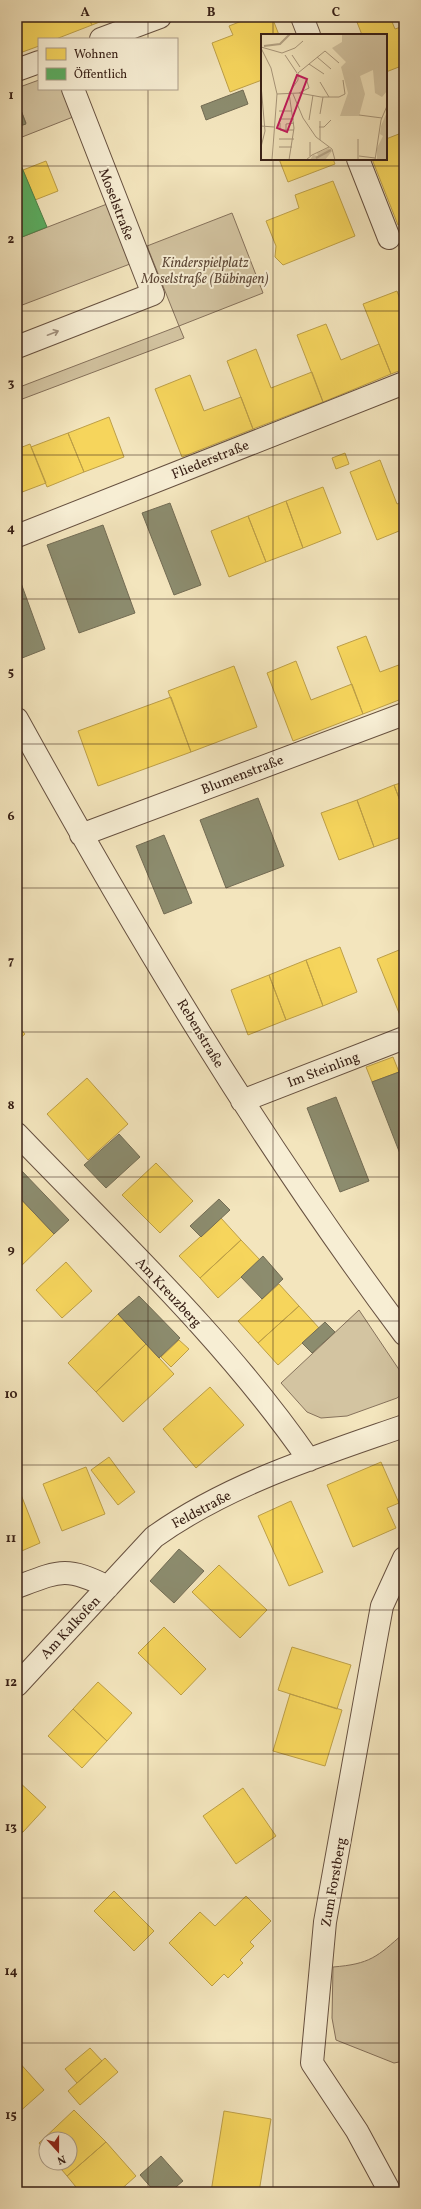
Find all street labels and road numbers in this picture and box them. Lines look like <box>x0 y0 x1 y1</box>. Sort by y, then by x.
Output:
street label: Moselstraße <box>93 166 138 244</box>
street label: Fliederstraße <box>169 436 252 485</box>
street label: Blumenstraße <box>199 751 287 800</box>
street label: Rebenstraße <box>172 996 228 1072</box>
street label: Im Steinling <box>285 1048 362 1093</box>
street label: Am Kreuzberg <box>131 1254 205 1332</box>
street label: Feldstraße <box>169 1487 235 1534</box>
street label: Am Kalkofen <box>37 1592 105 1664</box>
street label: Zum Forstberg <box>317 1836 352 1929</box>

